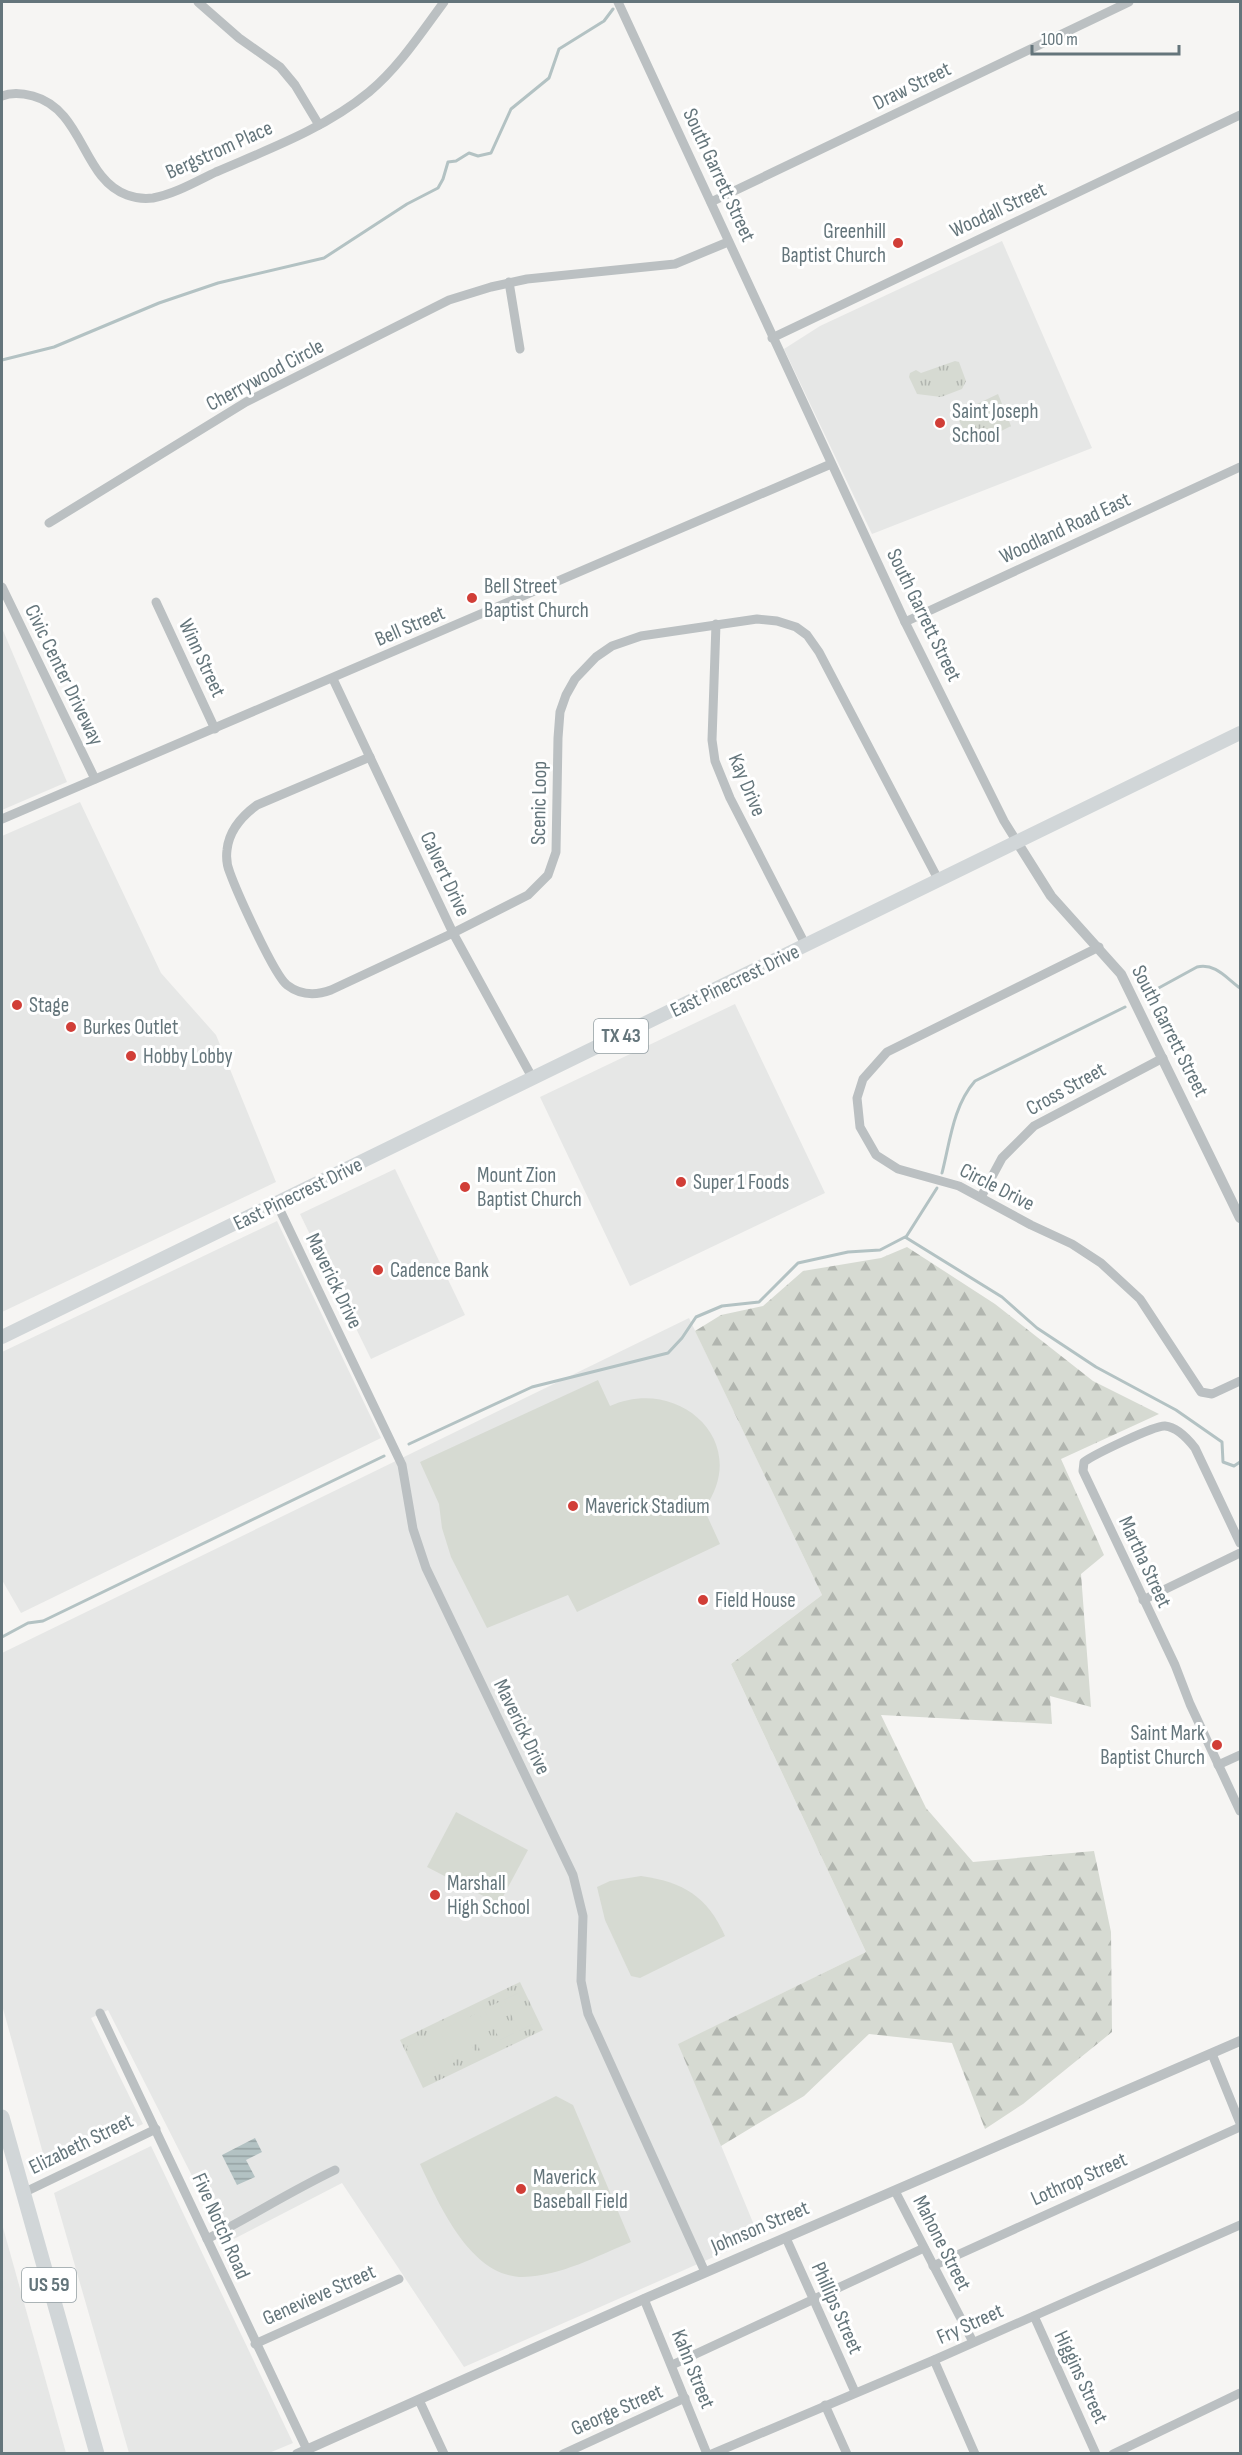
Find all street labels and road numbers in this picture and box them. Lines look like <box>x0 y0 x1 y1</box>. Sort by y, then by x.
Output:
street label: Draw Street <box>869 56 955 116</box>
street label: South Garrett Street <box>677 104 761 246</box>
street label: Bergstrom Place <box>162 115 276 185</box>
street label: Woodall Street <box>946 177 1050 243</box>
street label: Cherrywood Circle <box>202 334 328 416</box>
street label: Woodland Road East <box>996 487 1134 569</box>
street label: South Garrett Street <box>881 545 967 685</box>
street label: Civic Center Driveway <box>19 600 109 750</box>
street label: Bell Street <box>371 600 449 652</box>
street label: Winn Street <box>173 615 231 701</box>
street label: Kay Drive <box>723 750 771 820</box>
street label: Scenic Loop <box>526 761 552 845</box>
street label: Calvert Drive <box>414 828 476 920</box>
street label: East Pinecrest Drive <box>666 939 804 1023</box>
street label: South Garrett Street <box>1126 961 1214 1101</box>
road number: TX 43 <box>594 1019 648 1053</box>
street label: Cross Street <box>1022 1057 1110 1121</box>
street label: East Pinecrest Drive <box>229 1152 367 1236</box>
street label: Circle Drive <box>955 1158 1039 1216</box>
street label: Maverick Drive <box>300 1229 368 1333</box>
street label: Martha Street <box>1113 1512 1177 1612</box>
street label: Maverick Drive <box>488 1675 556 1779</box>
street label: Elizabeth Street <box>25 2108 137 2180</box>
street label: Lothrop Street <box>1027 2147 1131 2211</box>
street label: Five Notch Road <box>187 2169 255 2283</box>
street label: Mahone Street <box>907 2191 977 2295</box>
street label: Johnson Street <box>706 2195 813 2259</box>
street label: Phillips Street <box>806 2258 868 2358</box>
street label: Genevieve Street <box>259 2259 379 2331</box>
road number: US 59 <box>22 2268 76 2302</box>
street label: Fry Street <box>933 2298 1007 2350</box>
street label: Kahn Street <box>666 2326 720 2412</box>
street label: Higgins Street <box>1049 2327 1113 2427</box>
street label: George Street <box>567 2379 667 2441</box>

